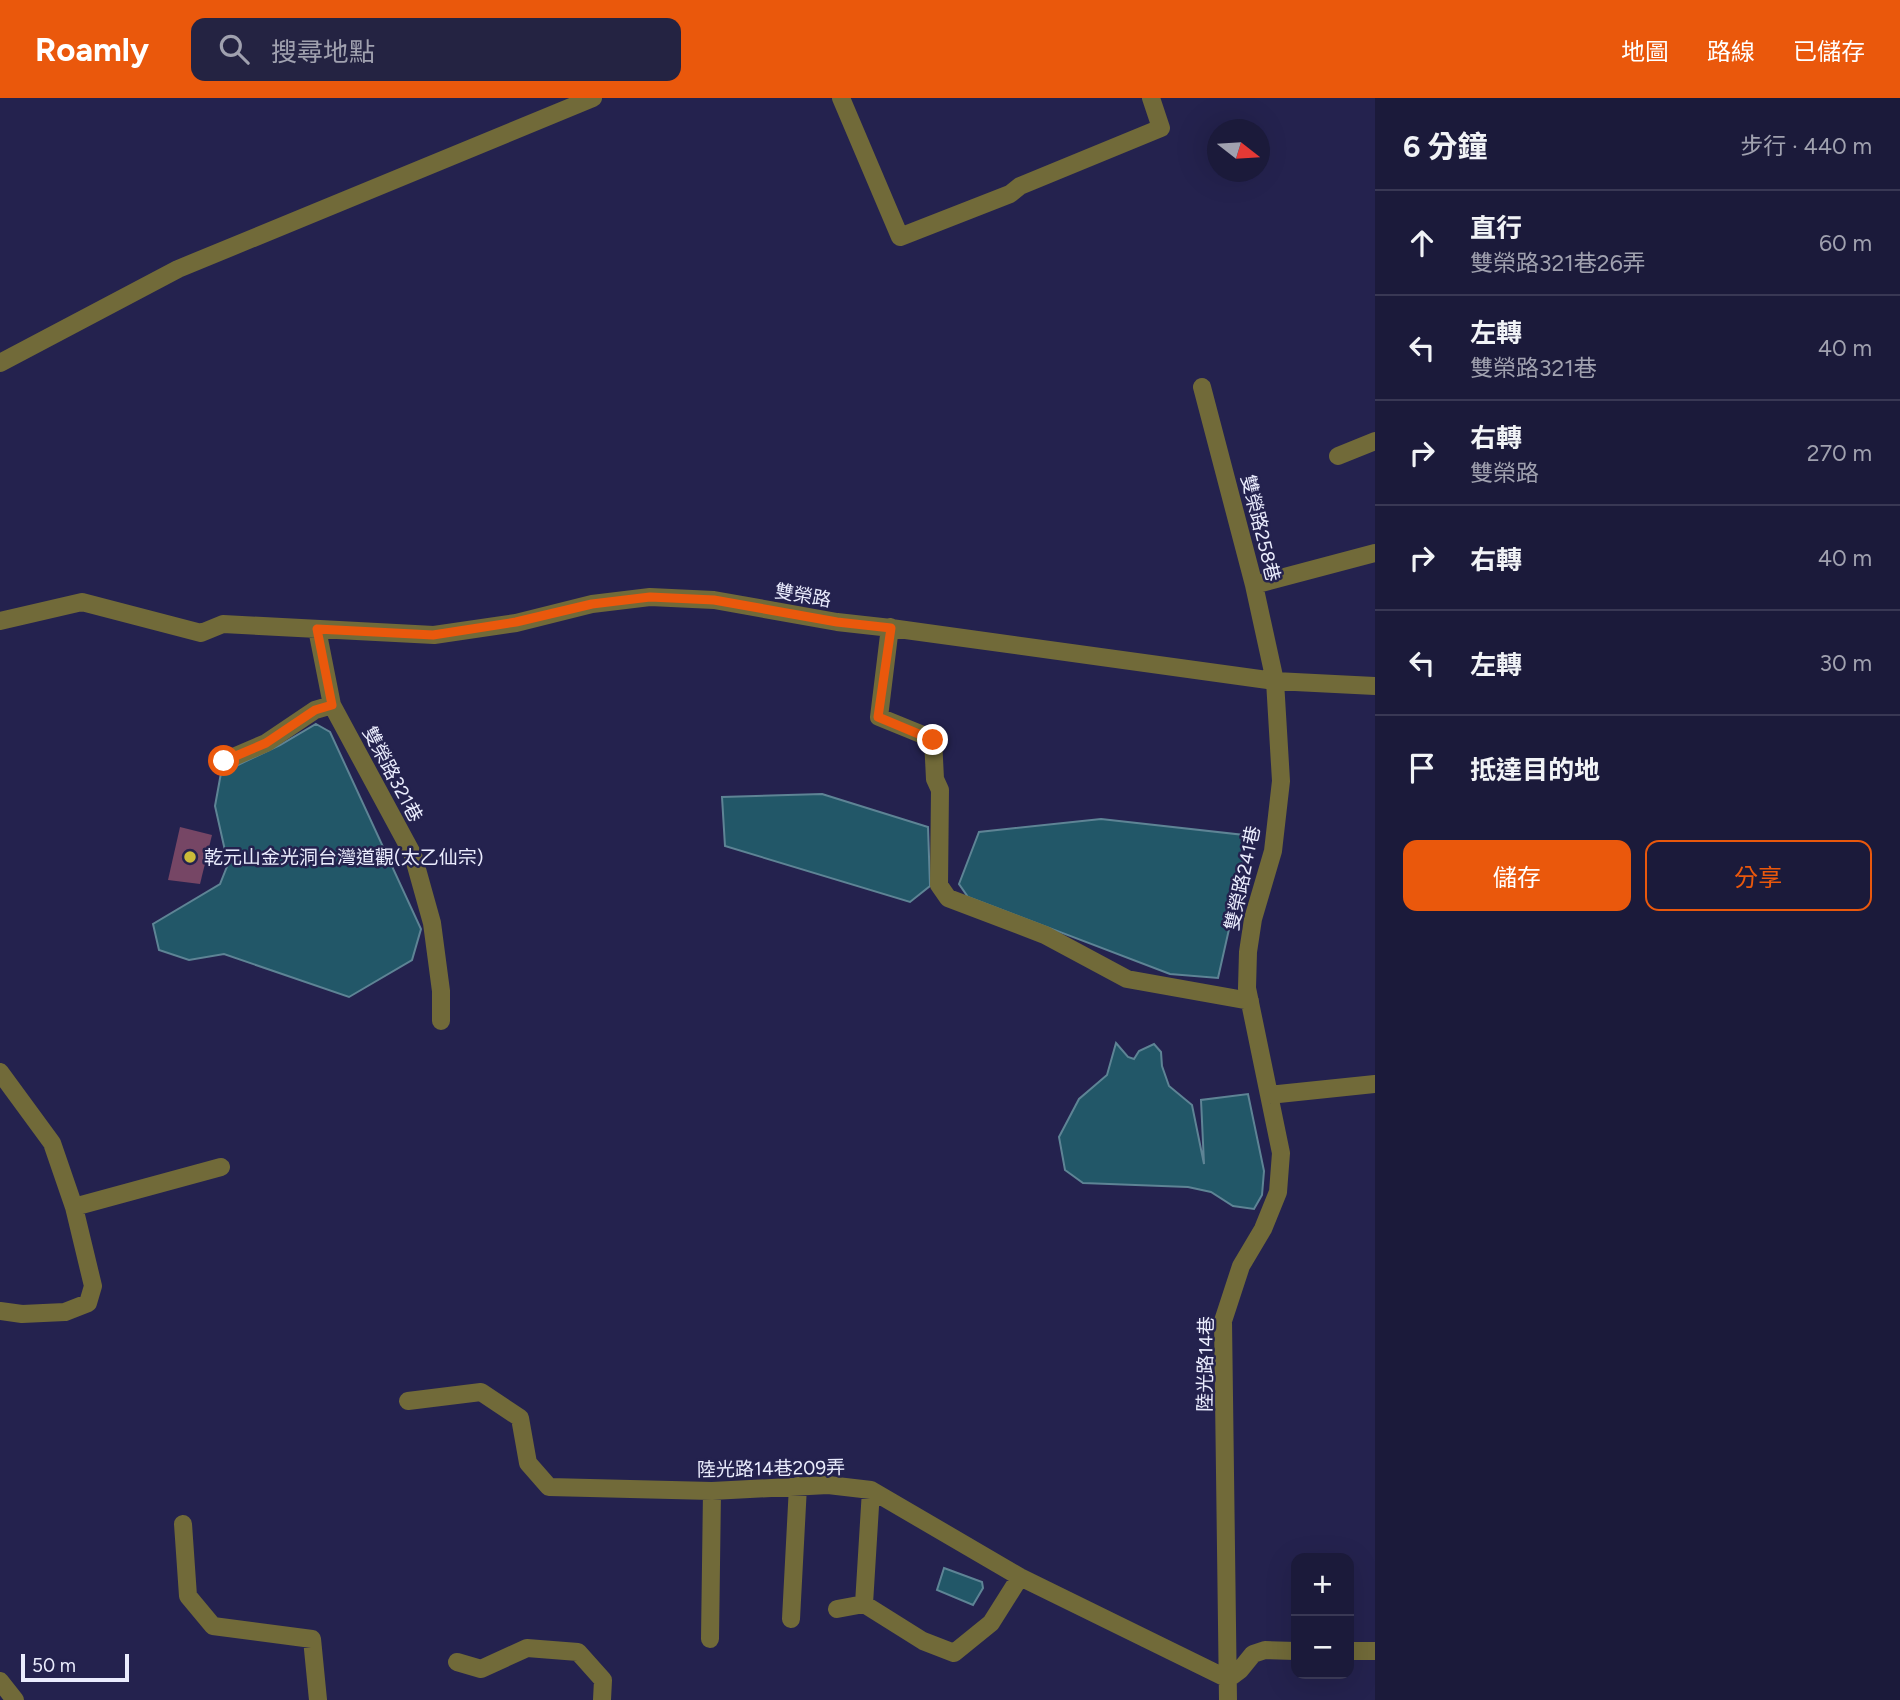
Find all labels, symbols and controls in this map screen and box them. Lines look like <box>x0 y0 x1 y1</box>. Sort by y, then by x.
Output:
search box <box>191 18 681 81</box>
text: Roamly <box>35 30 149 69</box>
icon: search <box>215 30 253 68</box>
text: 搜尋地點 <box>271 36 375 68</box>
text: 地圖 <box>1621 37 1669 66</box>
text: 路線 <box>1707 37 1755 66</box>
text: 已儲存 <box>1793 37 1865 66</box>
north arrow <box>1207 119 1270 182</box>
text: 6 分鐘 <box>1403 128 1488 165</box>
text: 步行 · 440 m <box>1740 132 1872 160</box>
text: 直行 <box>1470 212 1522 244</box>
icon: ahead <box>1403 224 1441 262</box>
text: 60 m <box>1819 229 1872 257</box>
text: 雙榮路321巷26弄 <box>1470 249 1646 277</box>
text: 左轉 <box>1470 317 1522 349</box>
icon: left <box>1403 329 1441 367</box>
text: 40 m <box>1818 334 1872 362</box>
text: 雙榮路321巷 <box>1470 354 1597 382</box>
text: 右轉 <box>1470 422 1522 454</box>
icon: right <box>1403 434 1441 472</box>
text: 270 m <box>1807 439 1872 467</box>
text: 雙榮路 <box>1470 459 1539 487</box>
street label: 雙榮路258巷 <box>1236 472 1285 584</box>
icon: right <box>1403 539 1441 577</box>
text: 右轉 <box>1470 544 1522 576</box>
text: 40 m <box>1818 544 1872 572</box>
street label: 雙榮路 <box>773 579 833 612</box>
icon: left <box>1403 644 1441 682</box>
text: 左轉 <box>1470 649 1522 681</box>
text: 30 m <box>1819 649 1872 677</box>
street label: 雙榮路321巷 <box>358 723 427 826</box>
route end <box>917 724 948 755</box>
route start <box>208 745 239 776</box>
icon: arrive <box>1403 749 1441 787</box>
text: 抵達目的地 <box>1470 754 1600 786</box>
street label: 雙榮路241巷 <box>1220 824 1265 932</box>
button: 儲存 <box>1403 840 1631 911</box>
button: 分享 <box>1645 840 1872 911</box>
place label: 乾元山金光洞台灣道觀(太乙仙宗) <box>204 846 483 869</box>
marker: 乾元山金光洞台灣道觀(太乙仙宗) <box>182 849 198 865</box>
street label: 陸光路14巷 <box>1193 1316 1218 1412</box>
street label: 陸光路14巷209弄 <box>697 1456 845 1481</box>
map controls <box>1291 1553 1354 1679</box>
button: + <box>1291 1553 1354 1616</box>
button: − <box>1291 1616 1354 1679</box>
scale bar <box>21 1651 130 1683</box>
text: 50 m <box>32 1654 76 1677</box>

